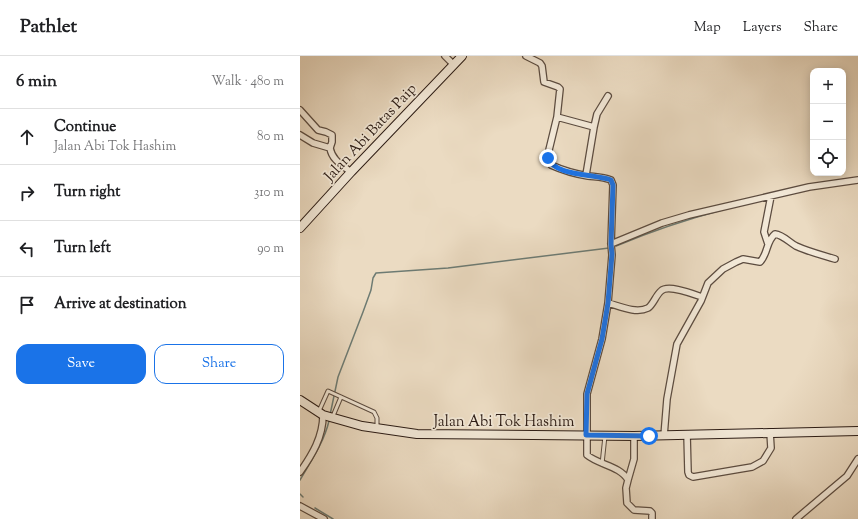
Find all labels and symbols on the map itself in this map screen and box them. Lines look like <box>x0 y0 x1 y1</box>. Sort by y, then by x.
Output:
street label: Jalan Abi Batas Paip <box>319 79 422 187</box>
route end <box>539 149 557 167</box>
street label: Jalan Abi Tok Hashim <box>433 412 575 433</box>
route start <box>640 427 658 445</box>

